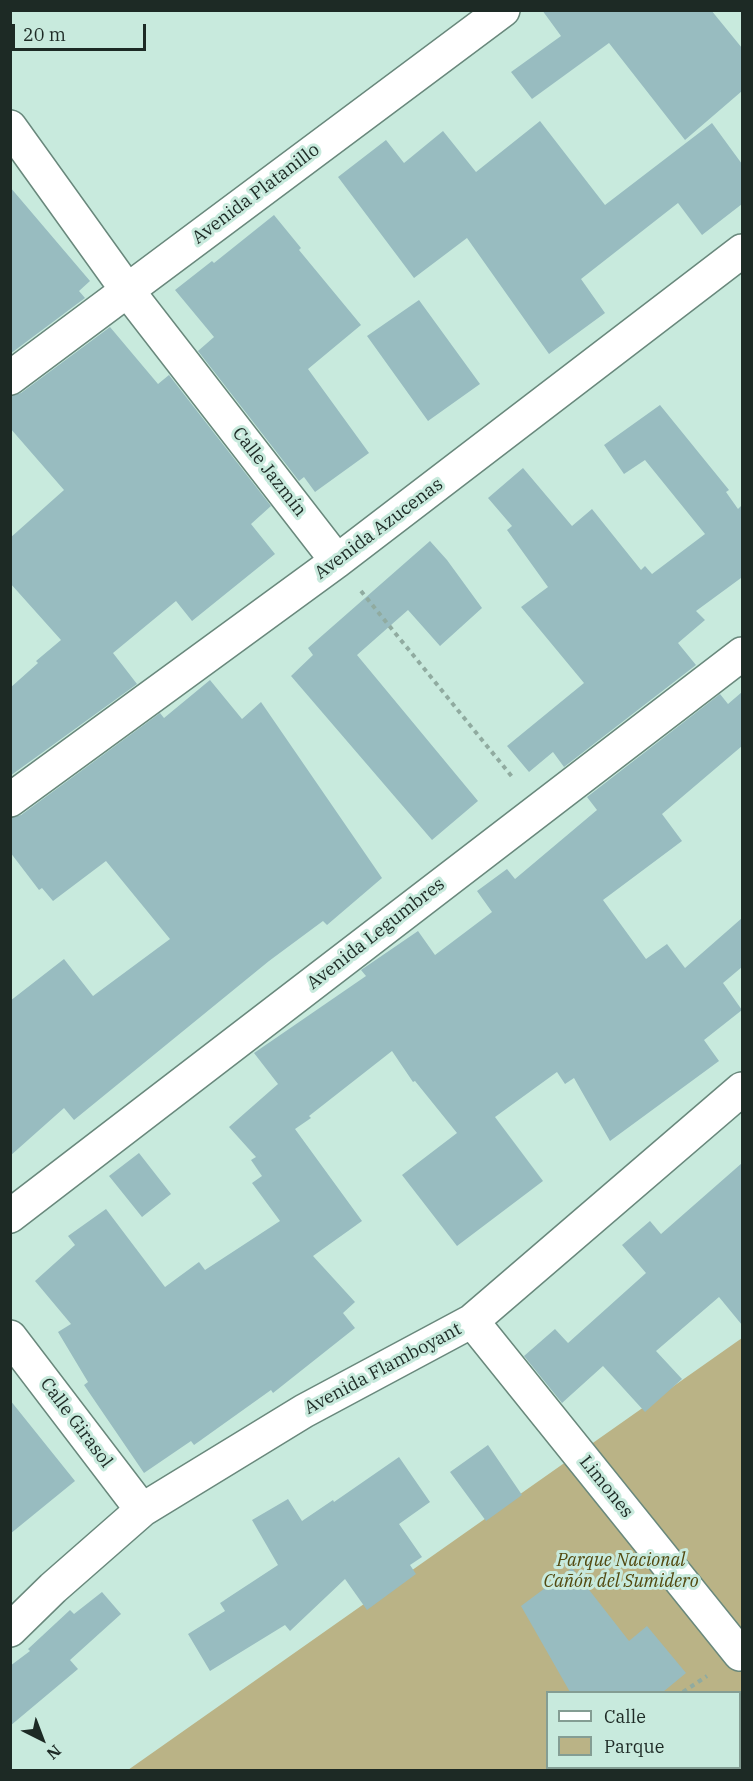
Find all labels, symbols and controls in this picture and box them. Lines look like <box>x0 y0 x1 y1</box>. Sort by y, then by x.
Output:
scale bar <box>15 12 148 50</box>
text: 20 m <box>23 23 66 46</box>
street label: Avenida Platanillo <box>188 139 324 249</box>
street label: Calle Jazmín <box>227 423 311 521</box>
street label: Avenida Azucenas <box>311 474 447 584</box>
street label: Avenida Legumbres <box>303 874 449 994</box>
street label: Avenida Flamboyant <box>301 1318 465 1420</box>
street label: Calle Girasol <box>35 1374 117 1472</box>
street label: Limones <box>574 1452 638 1522</box>
park label: Parque Nacional Cañón del Sumidero <box>543 1550 699 1592</box>
legend <box>546 1691 741 1769</box>
text: Calle <box>604 1705 646 1728</box>
north arrow <box>12 1709 72 1769</box>
text: Parque <box>604 1735 664 1758</box>
text: N <box>43 1741 65 1764</box>

